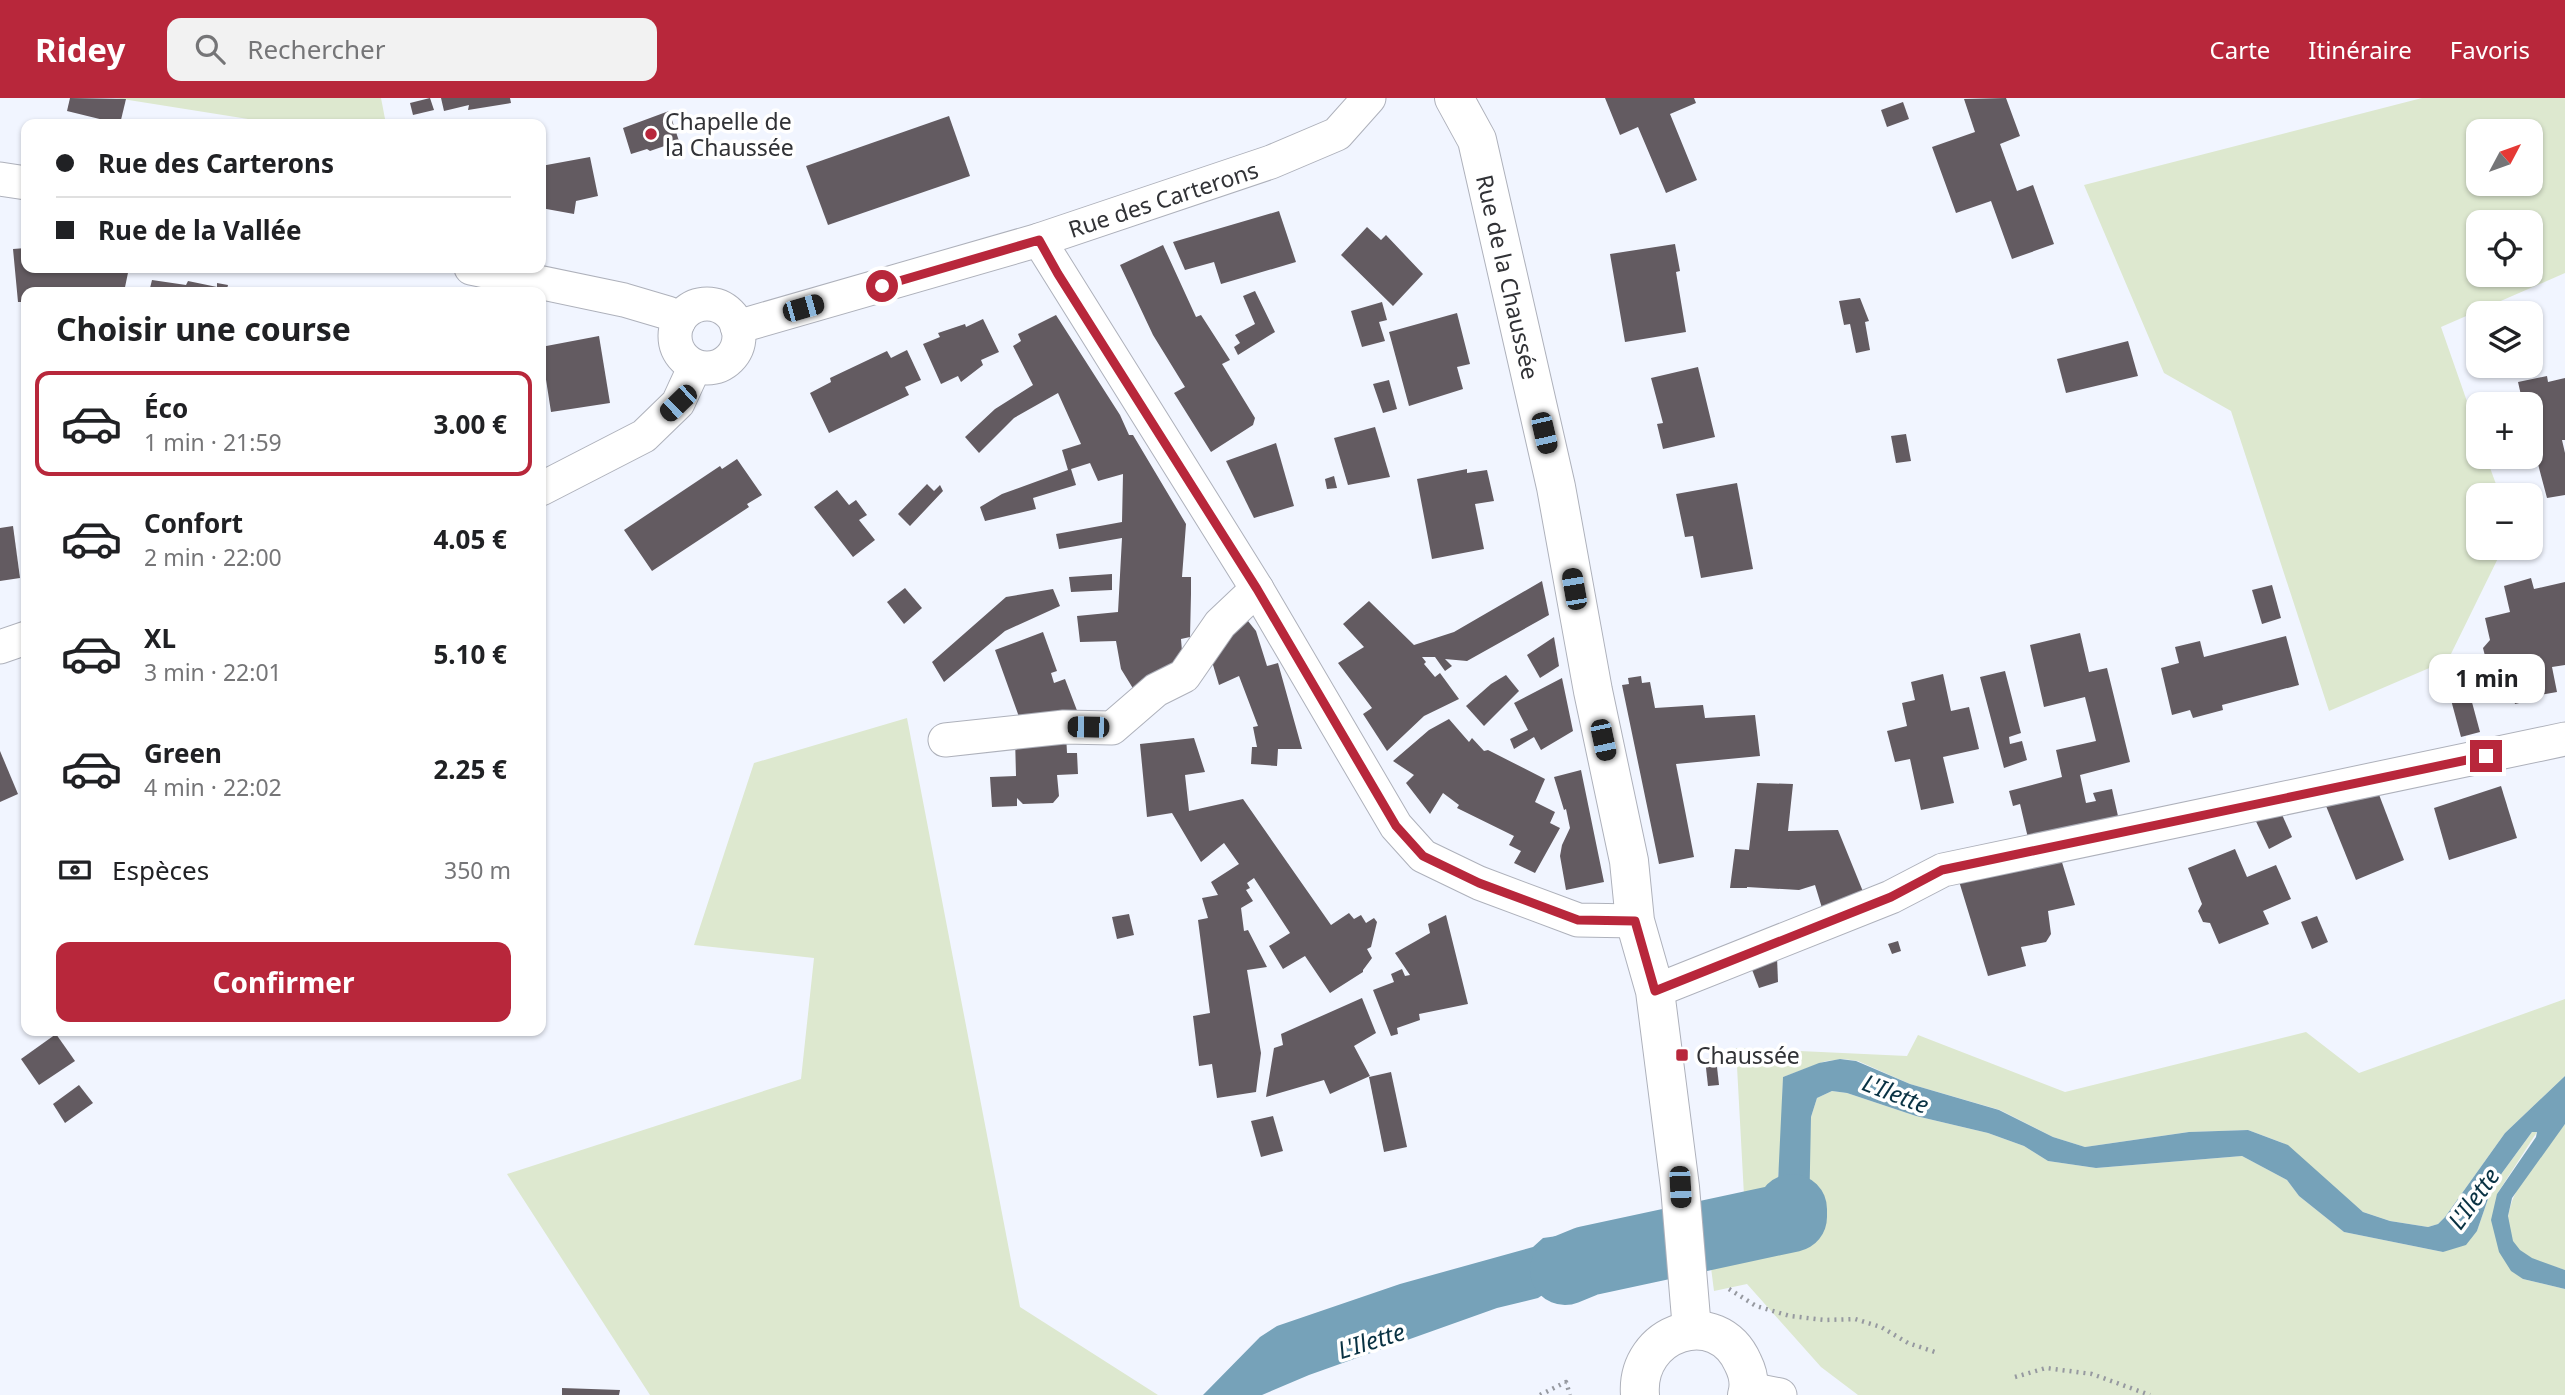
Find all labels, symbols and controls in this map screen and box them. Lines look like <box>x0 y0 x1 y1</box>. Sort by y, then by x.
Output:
search box <box>167 18 657 81</box>
text: Ridey <box>35 27 125 72</box>
icon: search <box>191 30 229 68</box>
text: Rechercher <box>247 31 385 67</box>
text: Carte <box>2210 33 2270 66</box>
text: Itinéraire <box>2308 33 2412 66</box>
text: Favoris <box>2450 33 2530 66</box>
place label: Chapelle de la Chaussée <box>665 105 794 163</box>
north arrow <box>2466 119 2543 196</box>
map controls <box>2466 119 2543 560</box>
marker: Chapelle de la Chaussée <box>643 126 659 142</box>
text: Rue des Carterons <box>98 145 334 181</box>
street label: Rue des Carterons <box>1064 153 1262 245</box>
street label: Rue de la Chaussée <box>1469 171 1547 383</box>
button: locate <box>2466 210 2543 287</box>
text: Rue de la Vallée <box>98 212 302 248</box>
route start <box>866 270 898 302</box>
car <box>780 292 827 324</box>
button: layers <box>2466 301 2543 378</box>
text: Choisir une course <box>56 307 351 350</box>
car <box>656 381 701 425</box>
text: Éco <box>144 390 188 426</box>
icon: car <box>60 392 123 455</box>
button: + <box>2466 392 2543 469</box>
text: 3.00 € <box>433 406 507 442</box>
car <box>1530 410 1559 456</box>
text: 1 min · 21:59 <box>144 426 282 458</box>
button: − <box>2466 483 2543 560</box>
text: Confort <box>144 505 243 541</box>
icon: car <box>60 507 123 570</box>
text: 4.05 € <box>433 521 507 557</box>
text: 2 min · 22:00 <box>144 541 282 573</box>
car <box>1561 566 1588 612</box>
text: XL <box>144 620 176 656</box>
icon: car <box>60 622 123 685</box>
text: 5.10 € <box>433 636 507 672</box>
callout: 1 min <box>2428 654 2544 704</box>
text: 3 min · 22:01 <box>144 656 282 688</box>
text: 1 min <box>2455 662 2519 694</box>
car <box>1067 716 1110 738</box>
car <box>1589 717 1618 763</box>
text: Green <box>144 735 222 771</box>
icon: car <box>60 737 123 800</box>
route end <box>2470 740 2502 772</box>
text: 2.25 € <box>433 751 507 787</box>
text: 4 min · 22:02 <box>144 771 282 803</box>
icon: cash <box>56 851 94 889</box>
text: Espèces <box>112 852 209 888</box>
text: 350 m <box>444 854 511 886</box>
button: Confirmer <box>56 942 511 1022</box>
place label: Chaussée <box>1696 1039 1800 1071</box>
marker: Chaussée <box>1674 1047 1690 1063</box>
water label: L'Ilette <box>1858 1065 1934 1121</box>
water label: L'Ilette <box>2439 1161 2507 1235</box>
car <box>1669 1165 1692 1209</box>
water label: L'Ilette <box>1333 1314 1409 1366</box>

